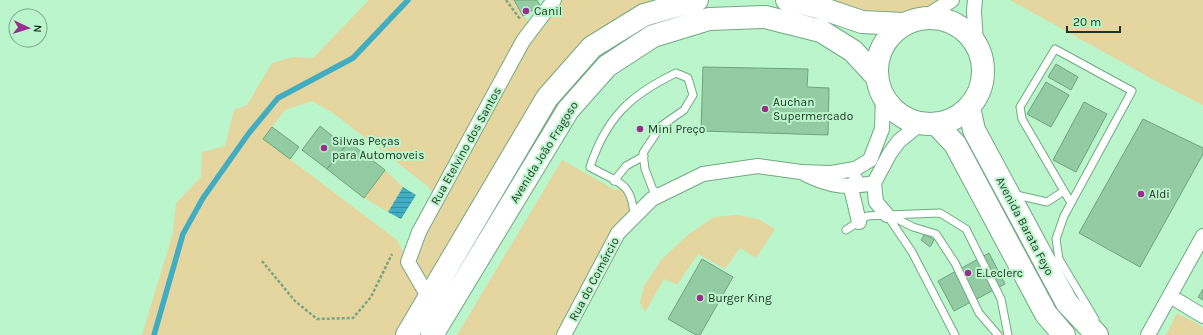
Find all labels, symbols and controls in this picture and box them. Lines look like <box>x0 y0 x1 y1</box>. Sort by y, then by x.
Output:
place label: Canil <box>534 4 562 18</box>
marker: Canil <box>521 6 531 16</box>
north arrow <box>8 8 48 48</box>
scale bar <box>1067 8 1120 34</box>
text: 20 m <box>1073 15 1101 29</box>
text: N <box>31 24 44 33</box>
street label: Rua Etelvino dos Santos <box>428 85 504 207</box>
place label: Auchan Supermercado <box>773 95 853 123</box>
street label: Avenida João Fragoso <box>507 99 581 205</box>
marker: Auchan Supermercado <box>760 104 770 114</box>
place label: Mini Preço <box>648 122 705 136</box>
marker: Mini Preço <box>635 124 645 134</box>
place label: Silvas Peças para Automoveis <box>332 134 425 162</box>
marker: Silvas Peças para Automoveis <box>319 143 329 153</box>
street label: Avenida Barata Feyo <box>993 174 1057 278</box>
place label: Aldi <box>1149 187 1170 201</box>
marker: Aldi <box>1136 189 1146 199</box>
street label: Rua do Comércio <box>566 235 622 323</box>
place label: E.Leclerc <box>976 266 1023 280</box>
marker: E.Leclerc <box>963 268 973 278</box>
place label: Burger King <box>708 291 772 305</box>
marker: Burger King <box>695 293 705 303</box>

